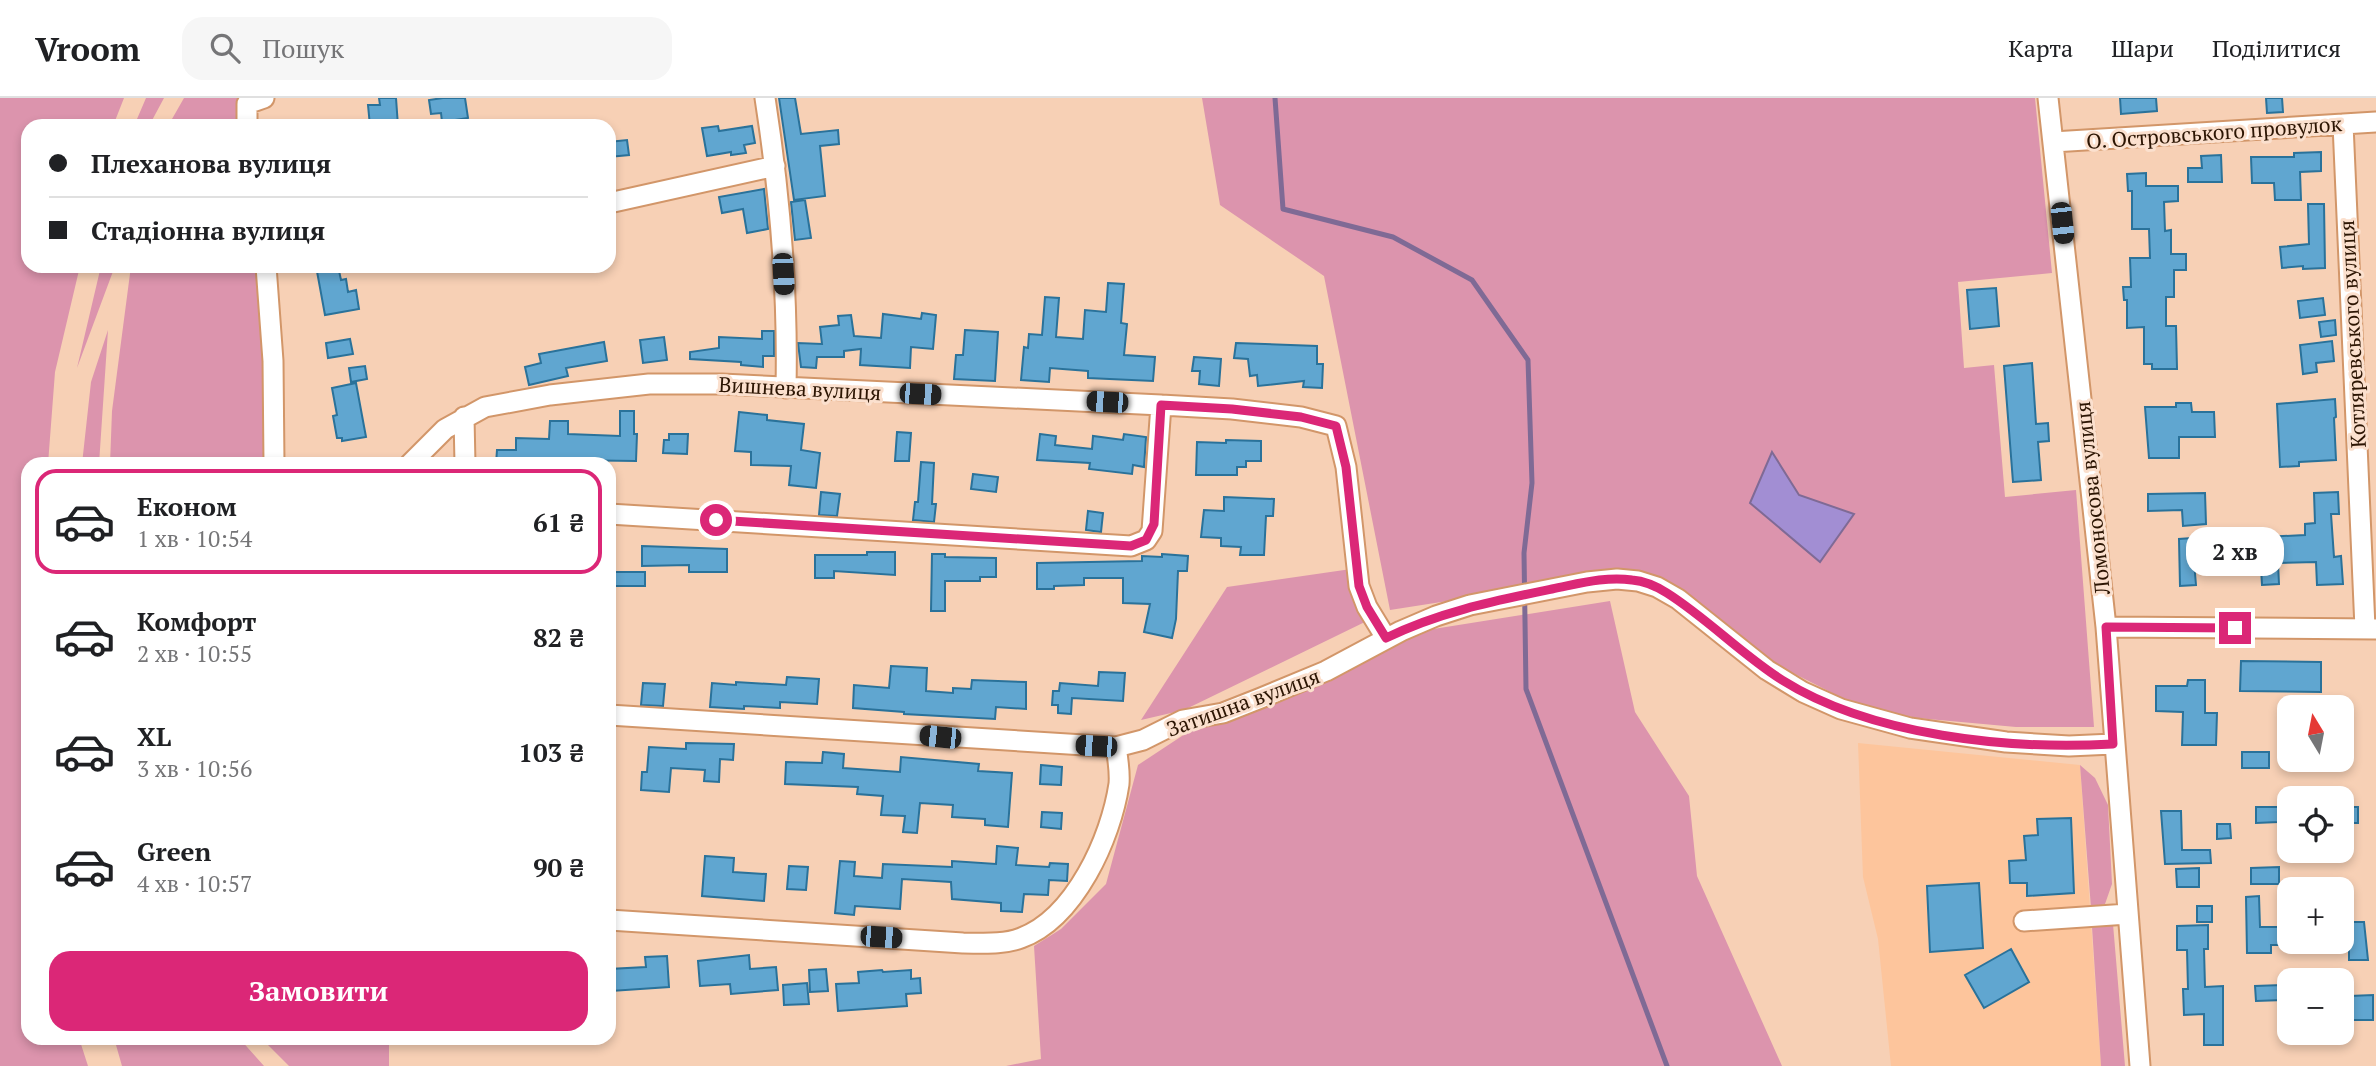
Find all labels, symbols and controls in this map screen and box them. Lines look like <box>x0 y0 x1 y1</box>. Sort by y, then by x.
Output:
search box <box>182 17 672 80</box>
text: Vroom <box>35 27 140 70</box>
icon: search <box>206 29 244 67</box>
text: Пошук <box>262 31 344 65</box>
text: Карта <box>2008 32 2073 64</box>
text: Шари <box>2111 32 2174 64</box>
text: Поділитися <box>2212 32 2341 64</box>
street label: O. Островського провулок <box>2085 109 2343 155</box>
text: Плеханова вулиця <box>91 146 331 180</box>
car <box>2050 201 2075 245</box>
text: Стадіонна вулиця <box>91 213 325 247</box>
street label: Котляревського вулиця <box>2332 219 2372 449</box>
car <box>772 252 795 296</box>
street label: Вишнева вулиця <box>718 370 882 406</box>
car <box>899 382 942 406</box>
car <box>1086 390 1129 414</box>
street label: Ломоносова вулиця <box>2068 400 2116 597</box>
text: Економ <box>137 489 237 523</box>
icon: car <box>53 490 116 553</box>
route start <box>700 504 732 536</box>
text: 61 ₴ <box>533 505 584 539</box>
text: 1 хв · 10:54 <box>137 523 252 554</box>
callout: 2 хв <box>2186 526 2284 575</box>
text: 2 хв <box>2212 536 2258 567</box>
text: Комфорт <box>137 604 256 638</box>
icon: car <box>53 605 116 668</box>
route end <box>2219 612 2251 644</box>
text: 82 ₴ <box>533 620 584 654</box>
text: 2 хв · 10:55 <box>137 638 252 669</box>
street label: Затишна вулиця <box>1163 661 1323 743</box>
north arrow <box>2277 695 2354 772</box>
map controls <box>2277 695 2354 1045</box>
text: XL <box>137 719 171 753</box>
icon: car <box>53 720 116 783</box>
car <box>919 724 962 750</box>
car <box>1075 734 1118 758</box>
text: 103 ₴ <box>518 735 584 769</box>
text: 3 хв · 10:56 <box>137 753 252 784</box>
button: locate <box>2277 786 2354 863</box>
text: Green <box>137 834 211 868</box>
icon: car <box>53 835 116 898</box>
text: 90 ₴ <box>533 850 584 884</box>
text: 4 хв · 10:57 <box>137 868 252 899</box>
button: + <box>2277 877 2354 954</box>
car <box>860 925 903 949</box>
button: Замовити <box>49 951 588 1031</box>
button: − <box>2277 968 2354 1045</box>

